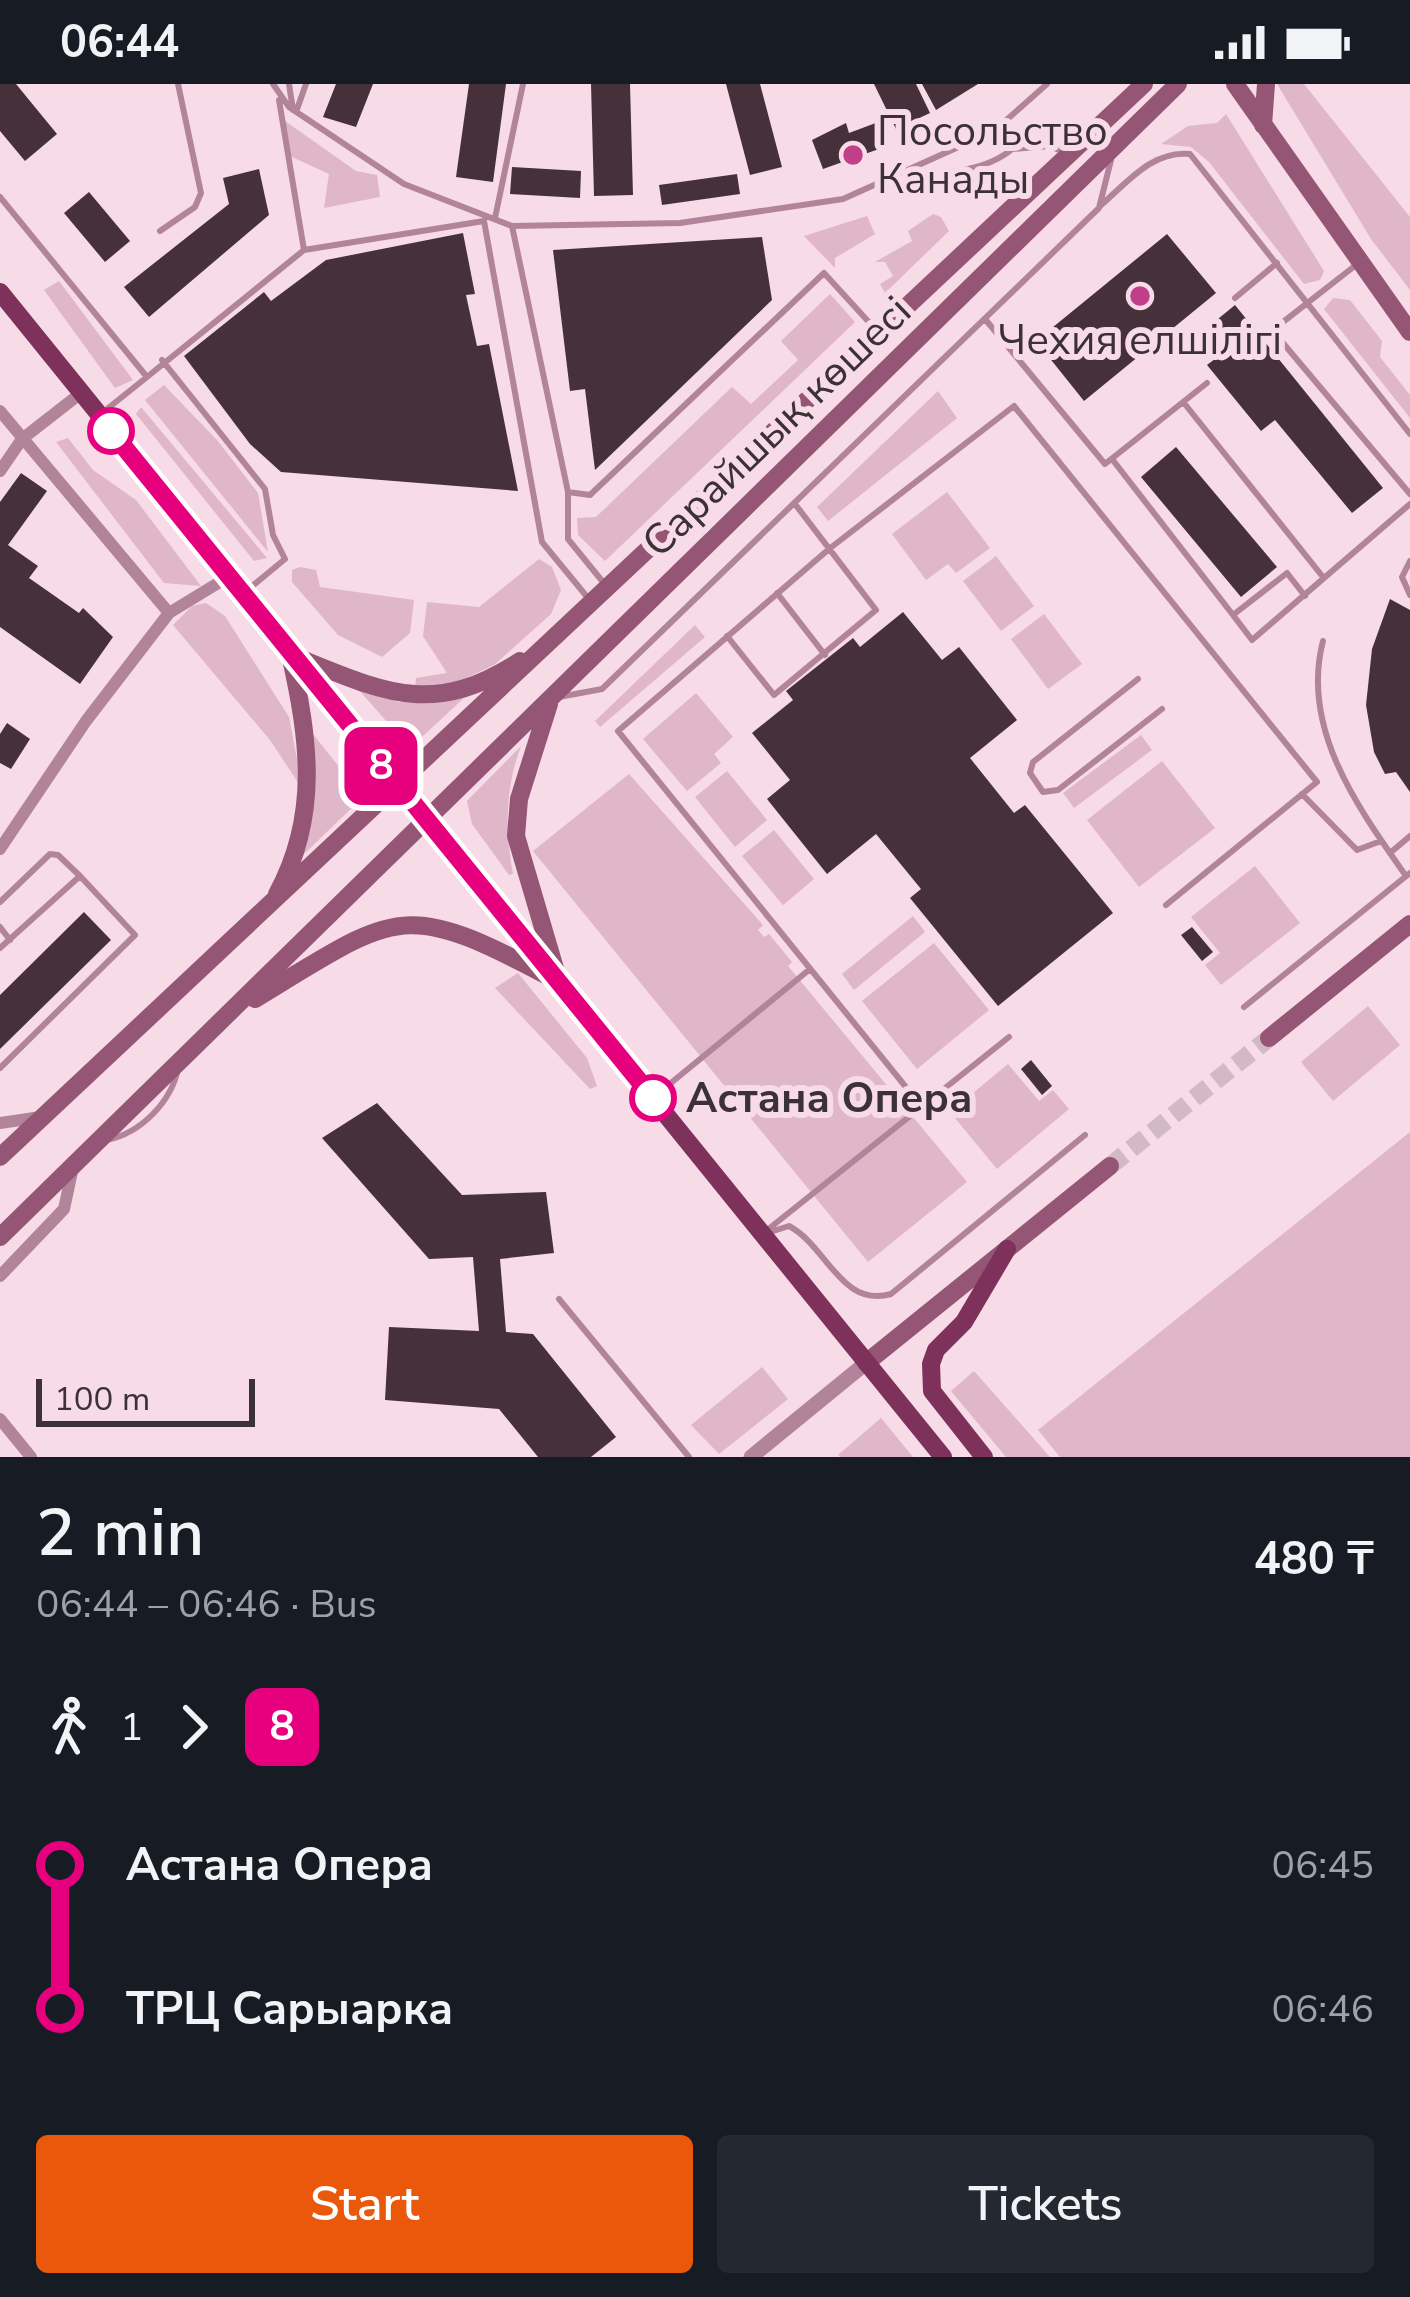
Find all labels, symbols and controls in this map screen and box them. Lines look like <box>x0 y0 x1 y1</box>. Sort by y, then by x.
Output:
text: 06:44 <box>60 12 179 73</box>
place label: Посольство Канады <box>877 103 1108 208</box>
marker: Посольство Канады <box>840 142 866 168</box>
marker: Чехия елшілігі <box>1127 283 1153 309</box>
street label: Сарайшық көшесі <box>630 284 924 570</box>
place label: Чехия елшілігі <box>998 312 1282 369</box>
unlabelled marker <box>89 409 133 453</box>
line badge: 8 <box>342 727 420 805</box>
text: 8 <box>368 737 394 794</box>
place label: Астана Опера <box>686 1070 973 1127</box>
marker: Астана Опера <box>631 1076 675 1120</box>
scale bar <box>36 1373 255 1426</box>
text: 100 m <box>54 1377 150 1422</box>
text: 2 min <box>36 1488 204 1578</box>
text: 480 ₸ <box>1254 1529 1374 1590</box>
text: 06:44 – 06:46 · Bus <box>36 1578 376 1631</box>
icon: walk <box>36 1694 102 1760</box>
icon: forward <box>161 1694 227 1760</box>
text: 8 <box>269 1698 295 1755</box>
text: 1 <box>120 1701 143 1754</box>
text: Астана Опера <box>126 1835 433 1896</box>
text: 06:45 <box>1272 1839 1374 1892</box>
text: ТРЦ Сарыарка <box>126 1979 453 2040</box>
text: 06:46 <box>1272 1983 1374 2036</box>
button: Start <box>36 2135 693 2273</box>
button: Tickets <box>717 2135 1374 2273</box>

